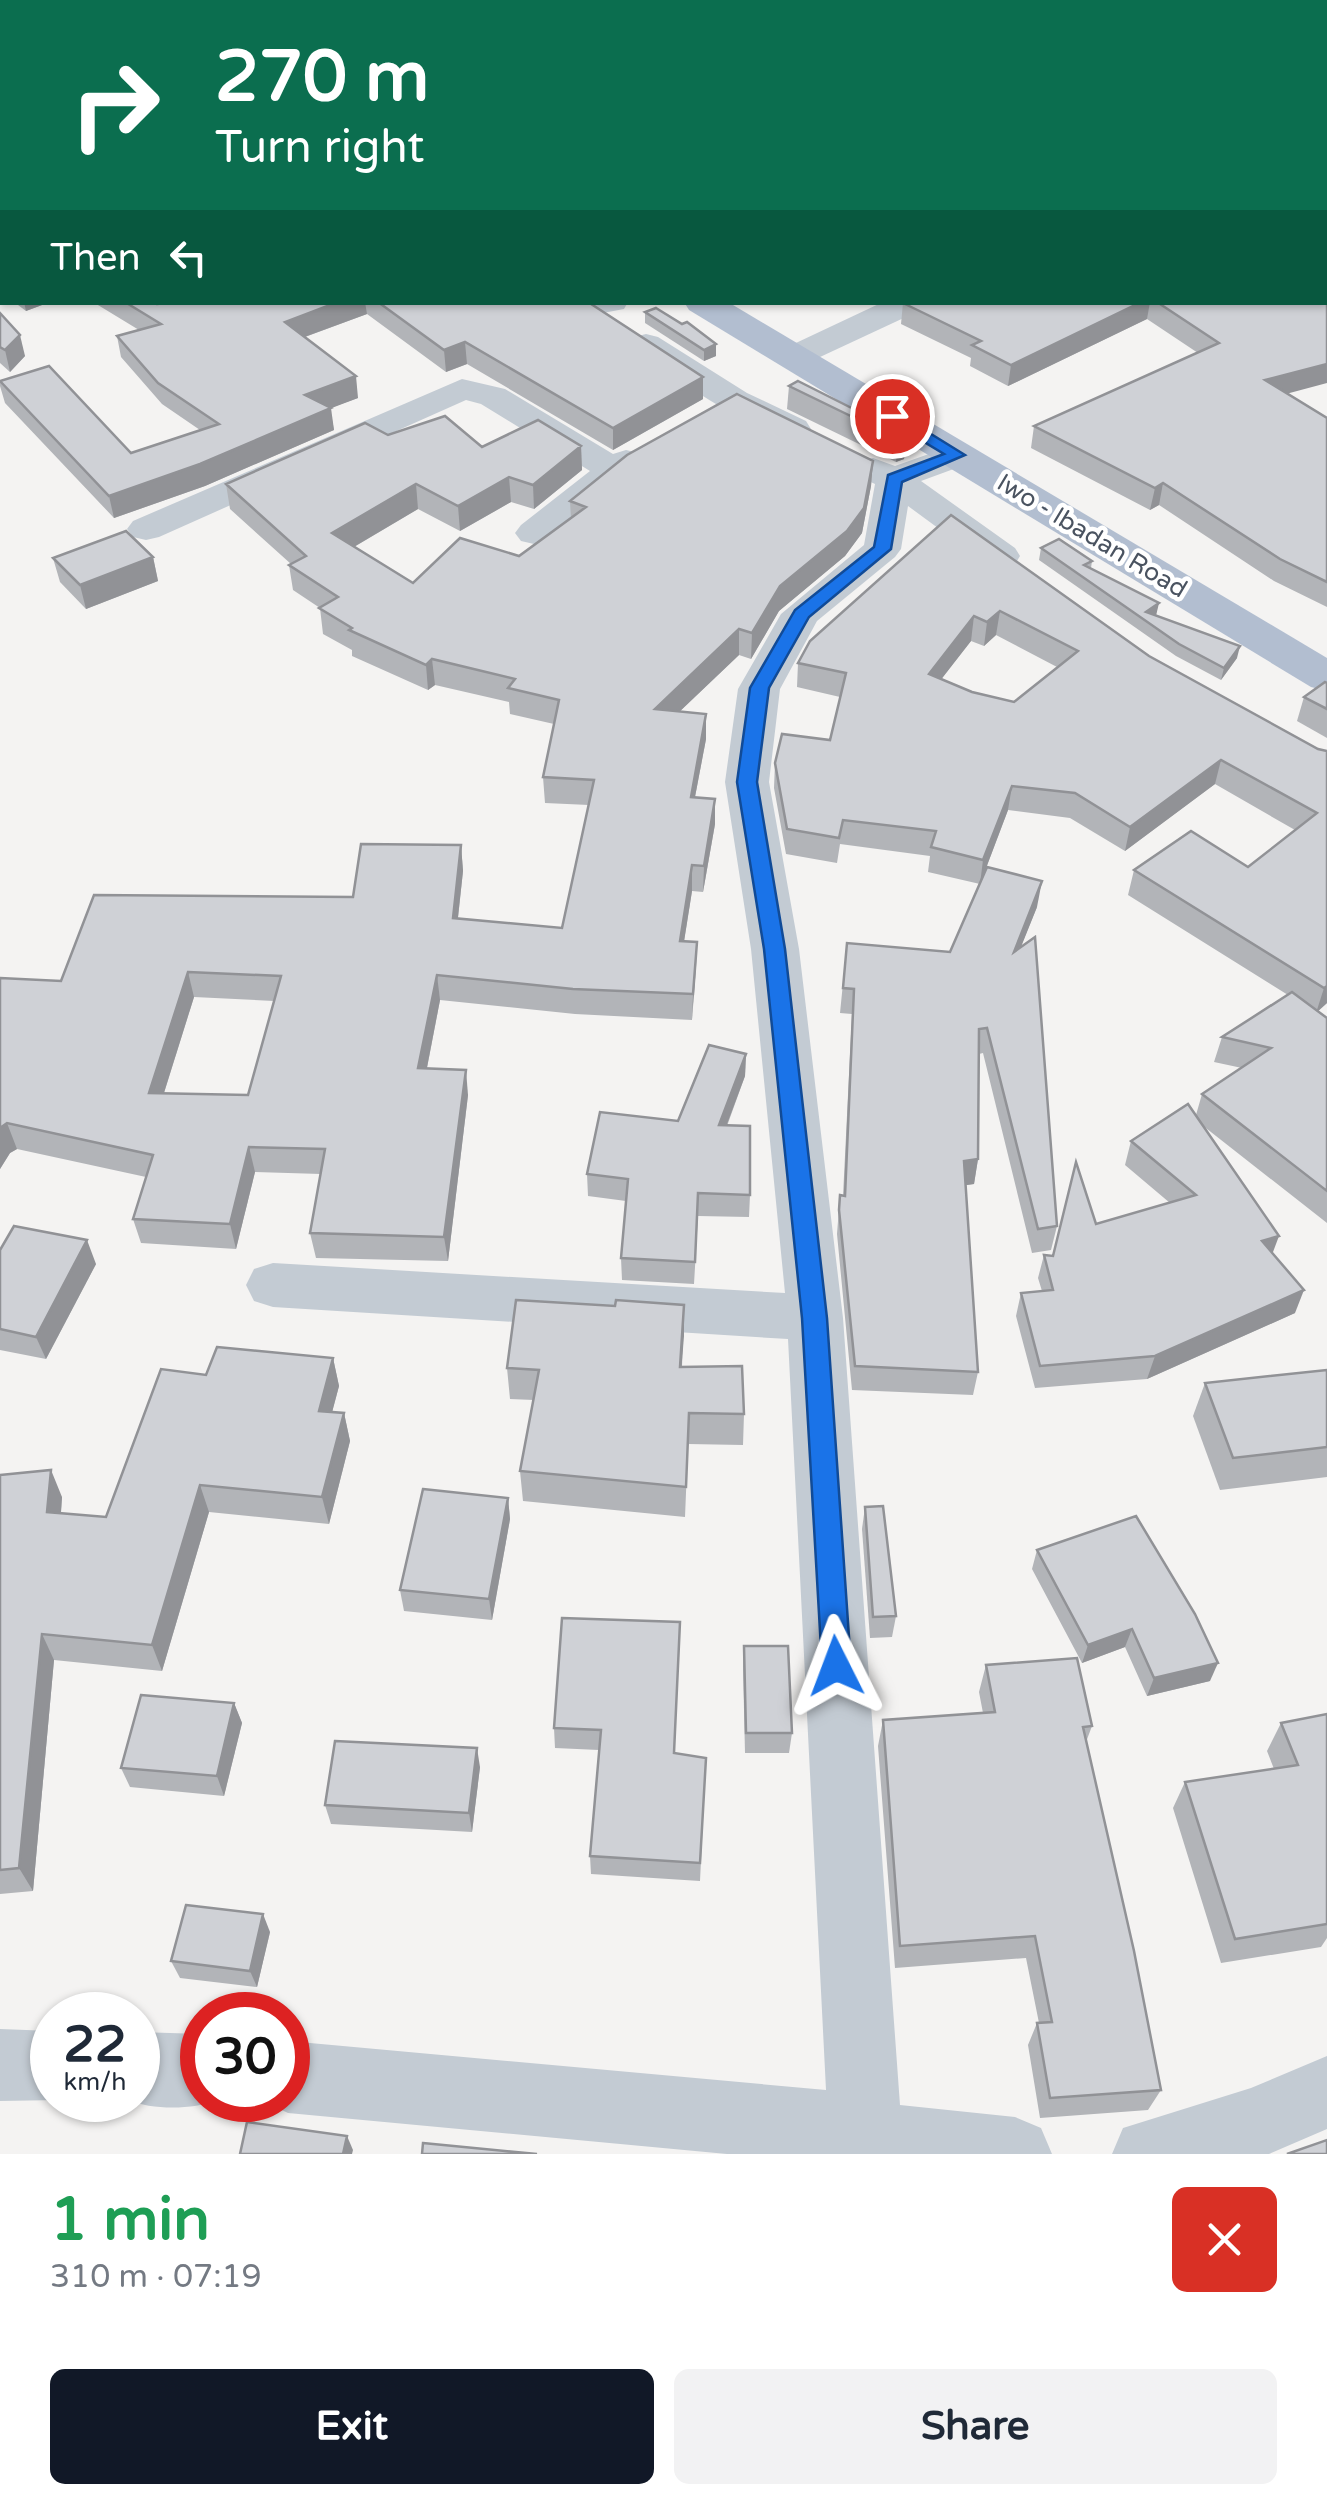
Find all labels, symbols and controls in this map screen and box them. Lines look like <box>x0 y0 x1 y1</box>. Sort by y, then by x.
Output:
text: 270 m <box>215 36 429 120</box>
icon: right <box>50 40 180 170</box>
text: Turn right <box>215 121 424 175</box>
icon: left <box>161 230 216 285</box>
text: Then <box>50 235 141 281</box>
pin <box>850 374 935 459</box>
icon: arrive <box>865 389 920 444</box>
street label: Iwo - Ibadan Road <box>992 468 1192 604</box>
position arrow <box>784 1614 888 1718</box>
speed limit sign: 30 <box>180 1992 310 2122</box>
text: 22 <box>64 2015 126 2075</box>
text: km/h <box>64 2067 126 2097</box>
text: 1 min <box>50 2184 210 2256</box>
button: close <box>1172 2187 1277 2292</box>
text: 310 m · 07:19 <box>50 2258 262 2296</box>
button: Exit <box>50 2369 654 2484</box>
button: Share <box>674 2369 1277 2484</box>

